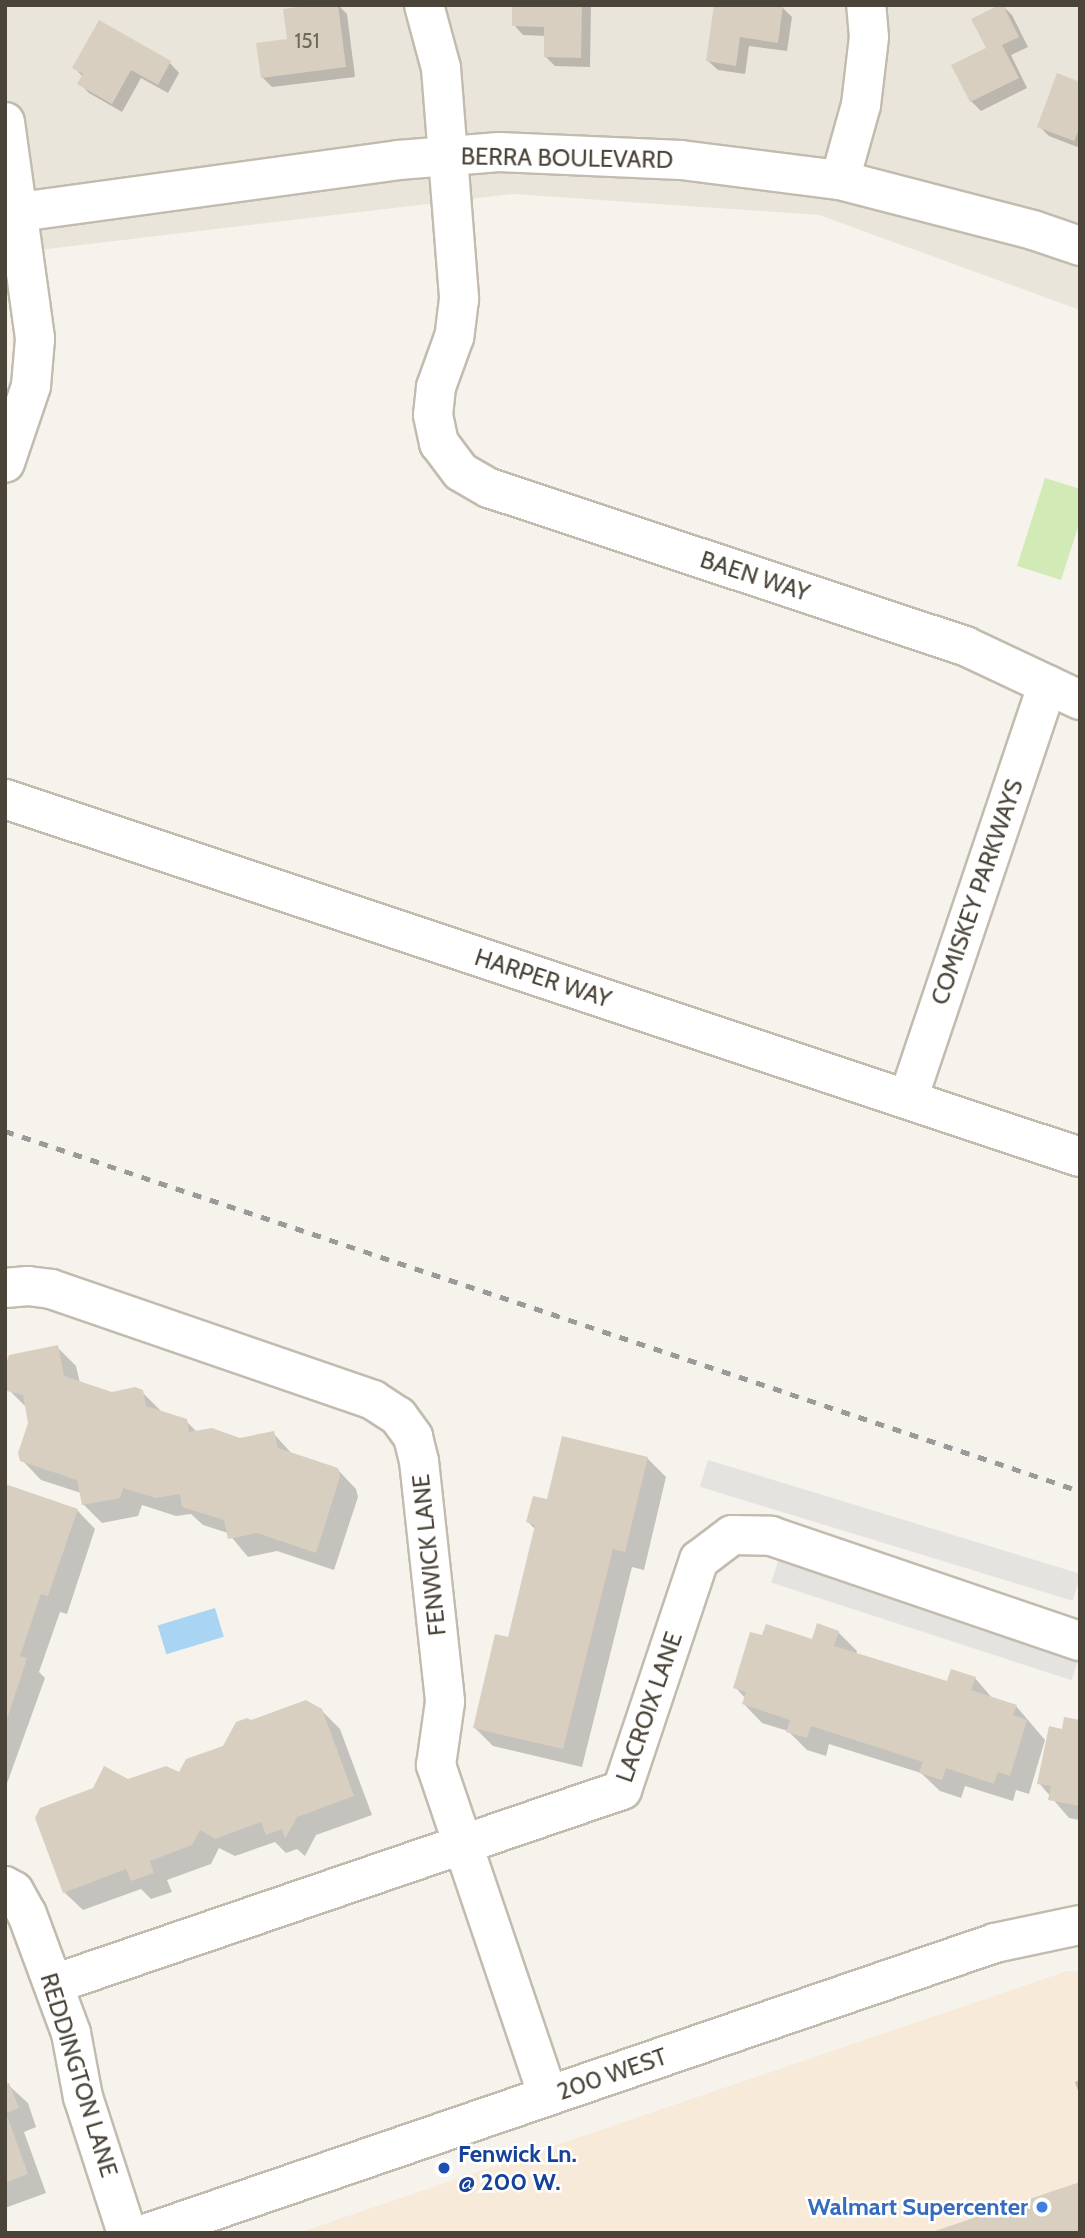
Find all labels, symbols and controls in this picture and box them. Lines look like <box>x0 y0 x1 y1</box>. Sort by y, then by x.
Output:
house number: 151 <box>294 28 320 54</box>
street label: BERRA BOULEVARD <box>461 142 673 174</box>
street label: BAEN WAY <box>697 545 813 607</box>
street label: COMISKEY PARKWAYS <box>925 776 1029 1008</box>
street label: HARPER WAY <box>471 942 615 1014</box>
street label: FENWICK LANE <box>406 1473 452 1637</box>
street label: LACROIX LANE <box>610 1628 688 1786</box>
street label: REDDINGTON LANE <box>34 1970 124 2180</box>
street label: 200 WEST <box>553 2042 671 2106</box>
place label: Fenwick Ln. @ 200 W. <box>458 2140 577 2196</box>
marker: Fenwick Ln. @ 200 W. <box>436 2160 452 2176</box>
place label: Walmart Supercenter <box>807 2193 1028 2221</box>
marker: Walmart Supercenter <box>1034 2199 1050 2215</box>

